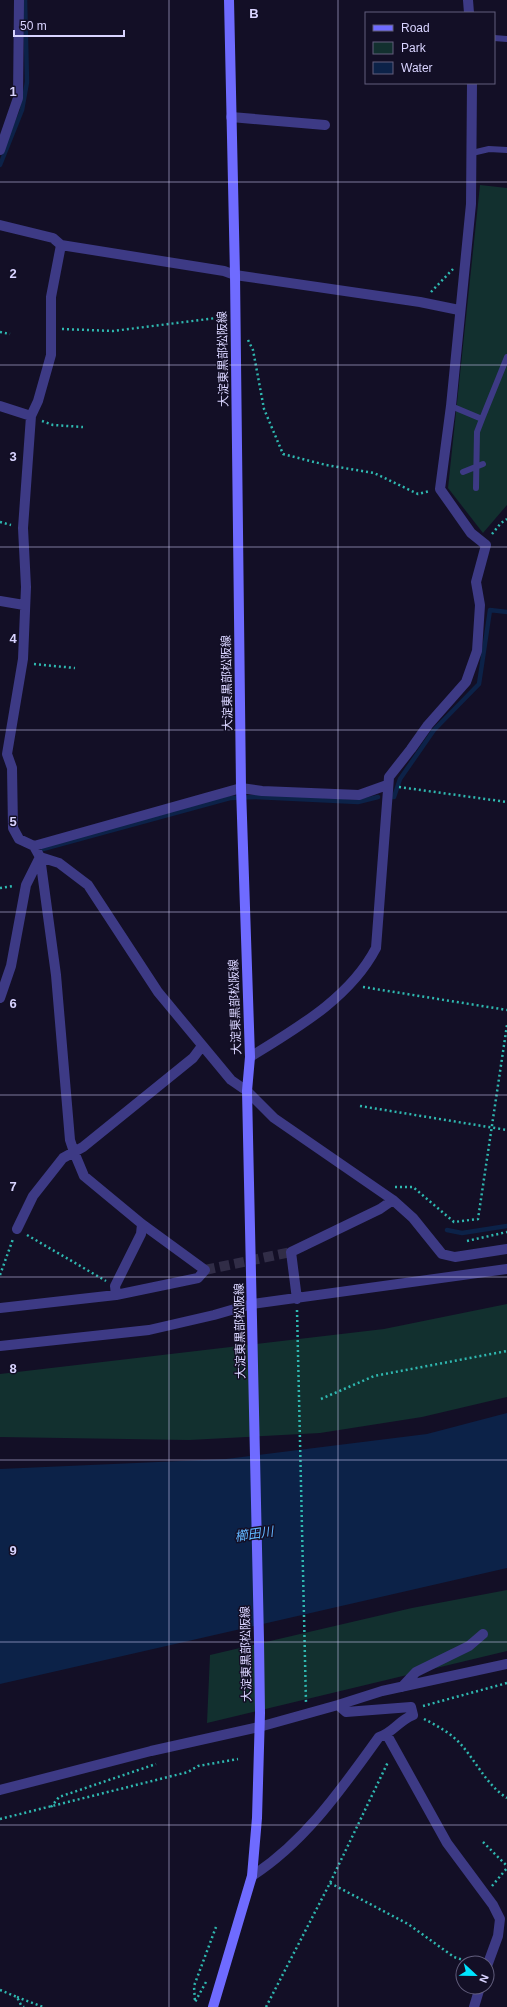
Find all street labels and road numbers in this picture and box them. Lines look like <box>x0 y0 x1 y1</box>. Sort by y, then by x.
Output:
street label: 大淀東黒部松阪線 <box>215 311 231 407</box>
street label: 大淀東黒部松阪線 <box>219 635 235 731</box>
street label: 大淀東黒部松阪線 <box>226 959 244 1055</box>
street label: 大淀東黒部松阪線 <box>232 1283 248 1379</box>
street label: 大淀東黒部松阪線 <box>238 1606 254 1702</box>

